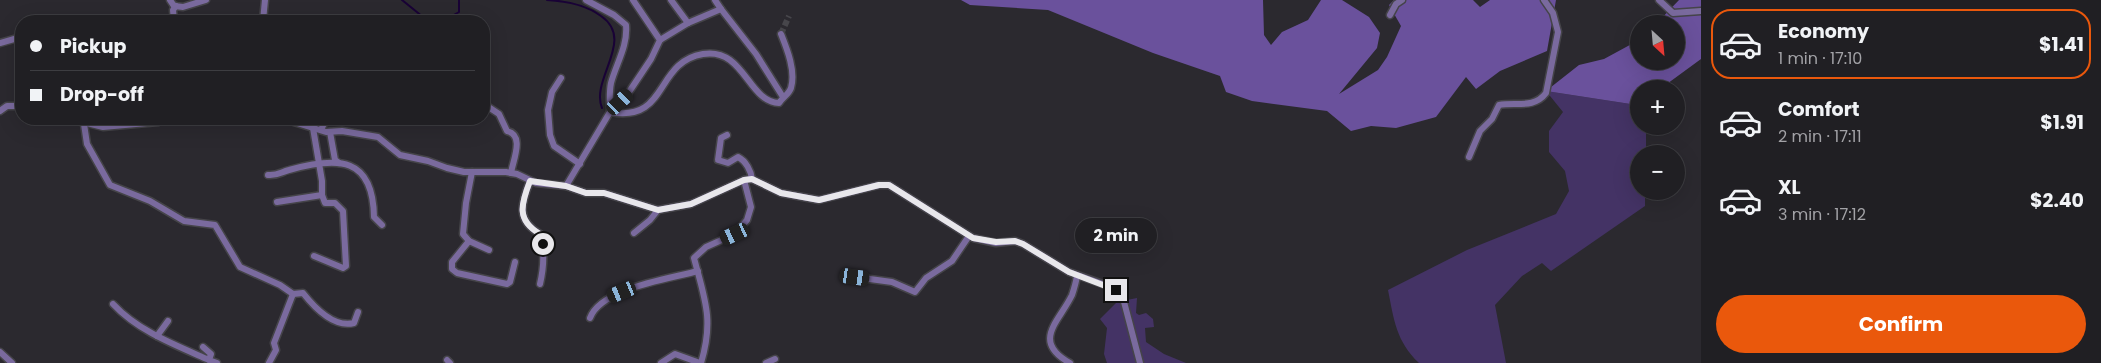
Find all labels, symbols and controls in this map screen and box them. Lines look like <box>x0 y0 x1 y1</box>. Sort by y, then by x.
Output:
north arrow <box>1630 15 1685 70</box>
map controls <box>1630 15 1685 200</box>
text: Economy <box>1778 18 1869 45</box>
icon: car <box>1718 22 1763 67</box>
text: $1.41 <box>2039 31 2084 58</box>
text: Pickup <box>60 33 126 60</box>
text: 1 min · 17:10 <box>1778 47 1862 70</box>
button: + <box>1630 80 1685 135</box>
text: Drop-off <box>60 81 144 108</box>
car <box>603 86 636 118</box>
text: Comfort <box>1778 96 1860 123</box>
icon: car <box>1718 100 1763 145</box>
text: $1.91 <box>2040 109 2084 136</box>
text: 2 min · 17:11 <box>1778 125 1862 148</box>
button: − <box>1630 145 1685 200</box>
text: XL <box>1778 174 1801 201</box>
icon: car <box>1718 178 1763 223</box>
text: $2.40 <box>2030 187 2084 214</box>
text: 3 min · 17:12 <box>1778 203 1866 226</box>
callout: 2 min <box>1075 218 1157 252</box>
car <box>718 221 751 247</box>
text: 2 min <box>1094 224 1138 247</box>
route start <box>532 233 554 255</box>
car <box>839 267 870 287</box>
car <box>605 279 638 305</box>
route end <box>1105 279 1127 301</box>
button: Confirm <box>1716 295 2086 353</box>

